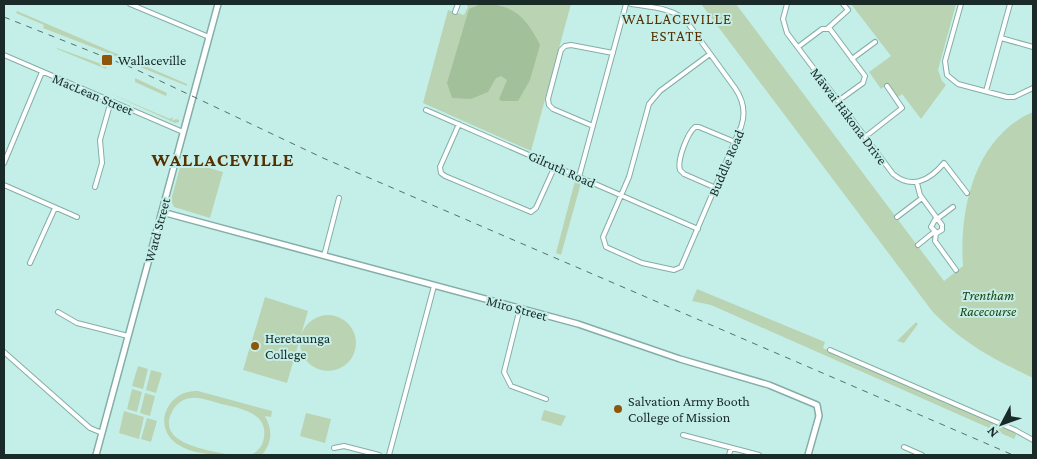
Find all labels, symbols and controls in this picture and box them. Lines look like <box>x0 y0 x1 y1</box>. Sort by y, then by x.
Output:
district label: WALLACEVILLE ESTATE <box>622 11 732 44</box>
place label: Wallaceville <box>118 52 186 68</box>
marker: Wallaceville <box>100 53 114 67</box>
street label: Māwai Hākona Drive <box>807 64 891 168</box>
street label: MacLean Street <box>50 70 136 118</box>
street label: Buddle Road <box>705 127 747 199</box>
street label: Gilruth Road <box>526 147 599 191</box>
district label: WALLACEVILLE <box>150 149 295 170</box>
street label: Ward Street <box>141 196 173 264</box>
park label: Trentham Racecourse <box>960 287 1017 319</box>
street label: Miro Street <box>485 292 550 324</box>
place label: Heretaunga College <box>265 330 331 362</box>
marker: Heretaunga College <box>249 340 261 352</box>
place label: Salvation Army Booth College of Mission <box>628 393 750 425</box>
north arrow <box>977 399 1027 449</box>
marker: Salvation Army Booth College of Mission <box>612 403 624 415</box>
text: N <box>983 423 1001 441</box>

